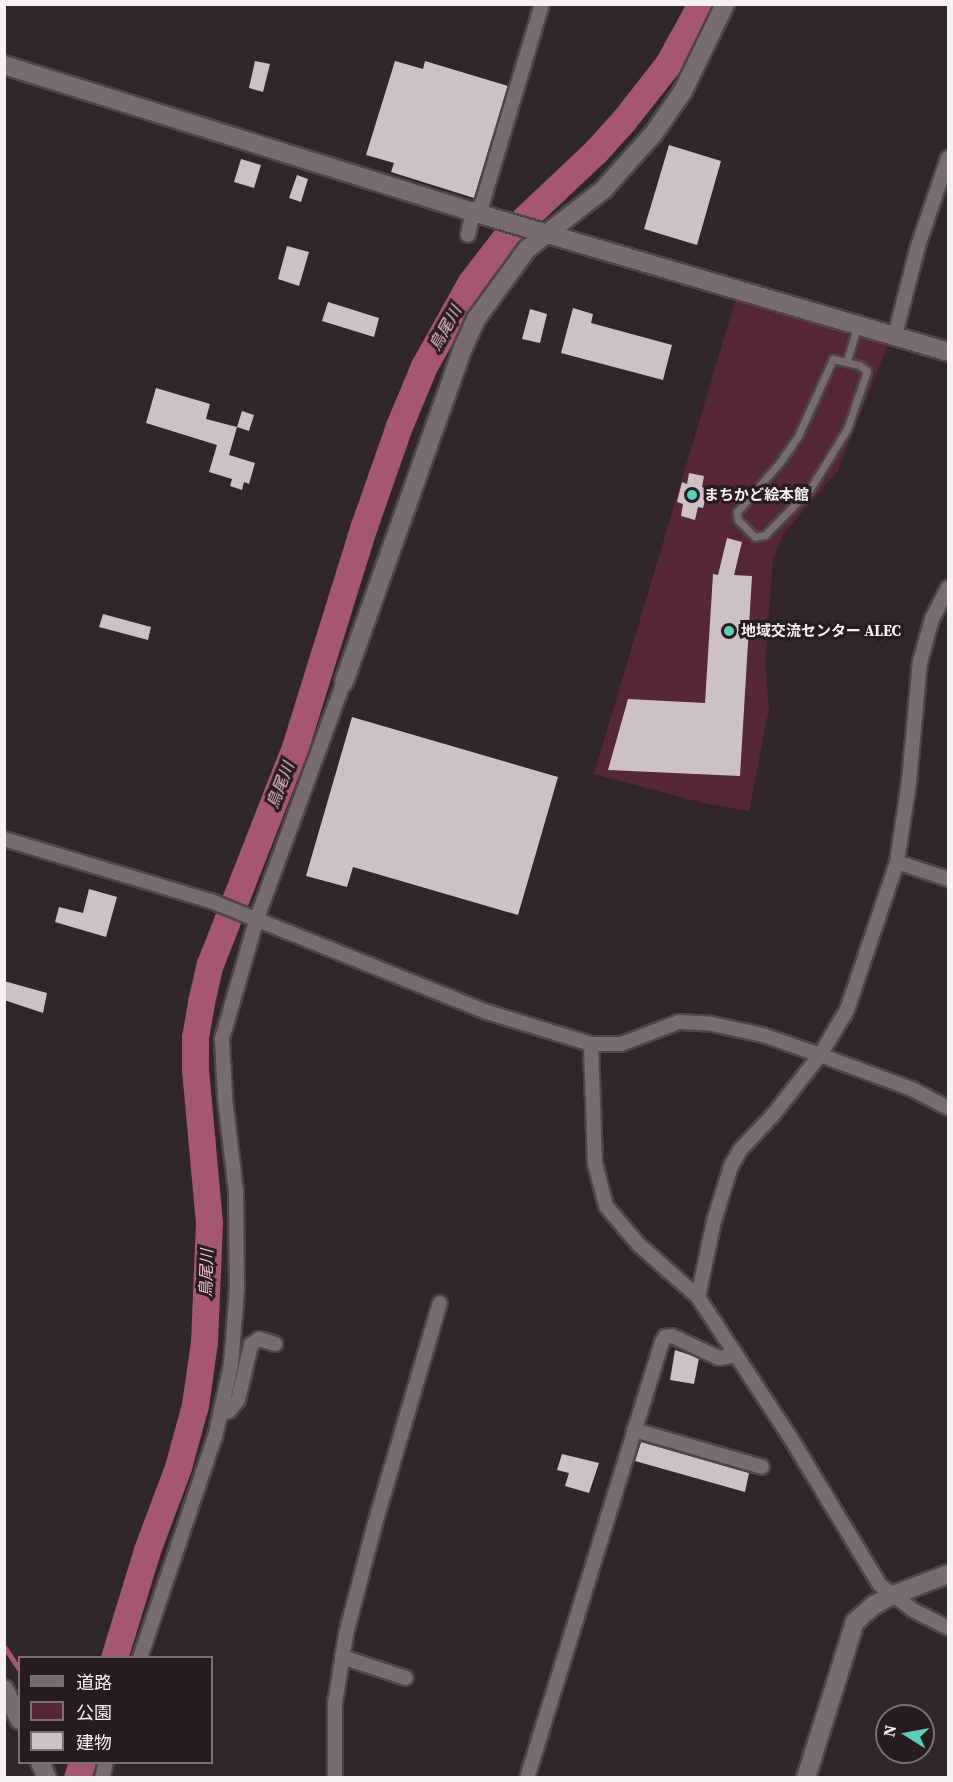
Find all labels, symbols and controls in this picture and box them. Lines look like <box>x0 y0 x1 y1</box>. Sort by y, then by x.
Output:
water label: 鳥尾川 <box>425 302 465 354</box>
place label: まちかど絵本館 <box>704 486 809 504</box>
marker: まちかど絵本館 <box>685 488 699 502</box>
place label: 地域交流センター ALEC <box>741 622 901 640</box>
marker: 地域交流センター ALEC <box>722 624 736 638</box>
water label: 鳥尾川 <box>262 759 298 811</box>
water label: 鳥尾川 <box>196 1249 216 1297</box>
legend <box>18 1656 213 1764</box>
text: 道路 <box>76 1670 112 1695</box>
text: 公園 <box>76 1700 112 1725</box>
north arrow <box>875 1704 935 1764</box>
text: N <box>877 1723 901 1739</box>
text: 建物 <box>76 1730 112 1755</box>

